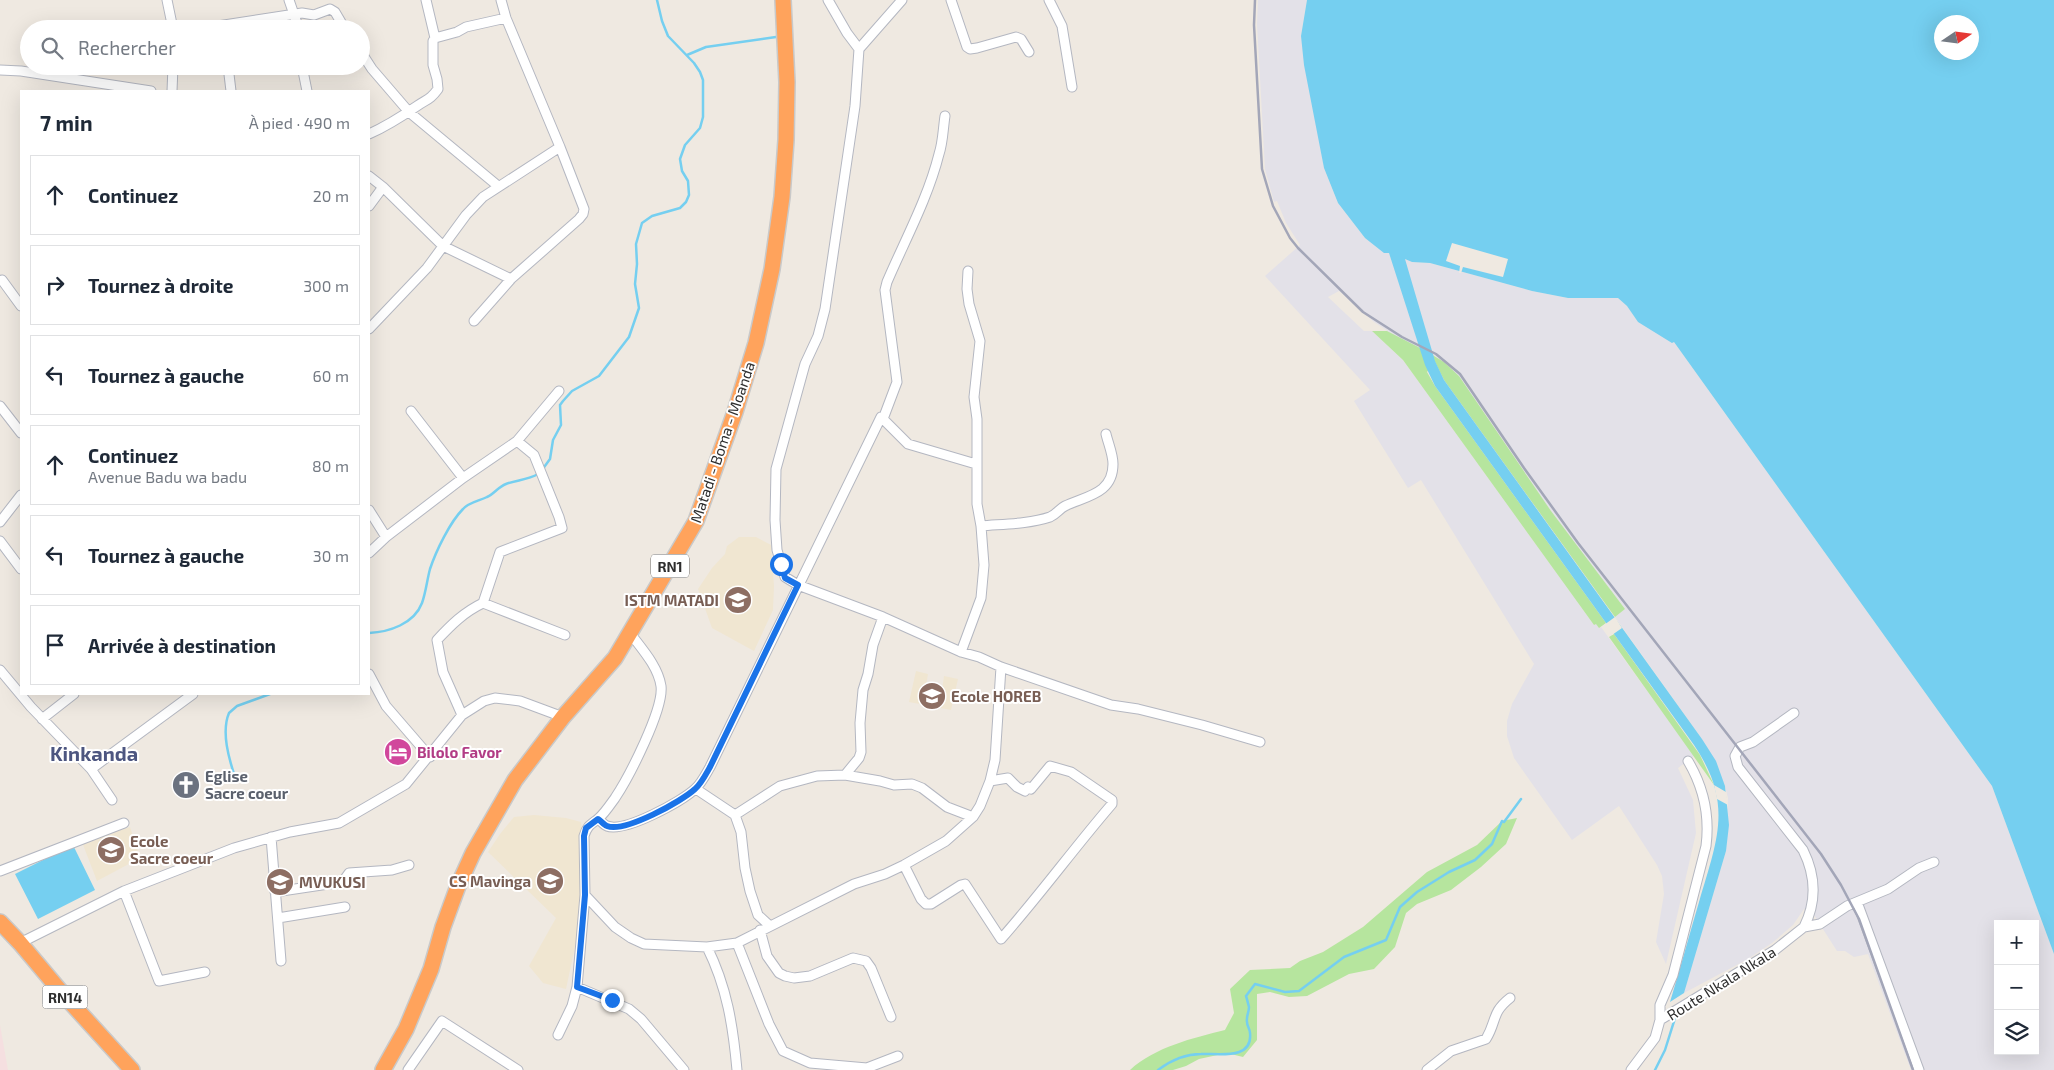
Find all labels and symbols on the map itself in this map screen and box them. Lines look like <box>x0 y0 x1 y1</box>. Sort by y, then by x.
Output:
north arrow <box>1934 15 1979 60</box>
street label: Matadi - Boma - Moanda <box>686 359 758 525</box>
route start <box>770 553 793 576</box>
road number: RN1 <box>651 554 689 578</box>
school or university icon: ISTM MATADI <box>723 585 753 615</box>
place label: ISTM MATADI <box>625 591 719 609</box>
school or university icon: Ecole HOREB <box>917 681 947 711</box>
place label: Ecole HOREB <box>951 687 1041 705</box>
hotel icon: Bilolo Favor <box>383 737 413 767</box>
district label: Kinkanda <box>50 741 138 765</box>
place label: Bilolo Favor <box>417 743 502 761</box>
place label: Eglise Sacre coeur <box>205 767 289 802</box>
church icon: Eglise Sacre coeur <box>171 770 201 800</box>
place label: Ecole Sacre coeur <box>130 832 214 867</box>
school or university icon: Ecole Sacre coeur <box>96 835 126 865</box>
school or university icon: CS Mavinga <box>535 866 565 896</box>
school or university icon: MVUKUSI <box>265 867 295 897</box>
place label: CS Mavinga <box>449 872 531 890</box>
place label: MVUKUSI <box>299 873 366 891</box>
street label: Route Nkala Nkala <box>1663 942 1779 1024</box>
road number: RN14 <box>42 986 88 1009</box>
route end <box>601 989 624 1012</box>

